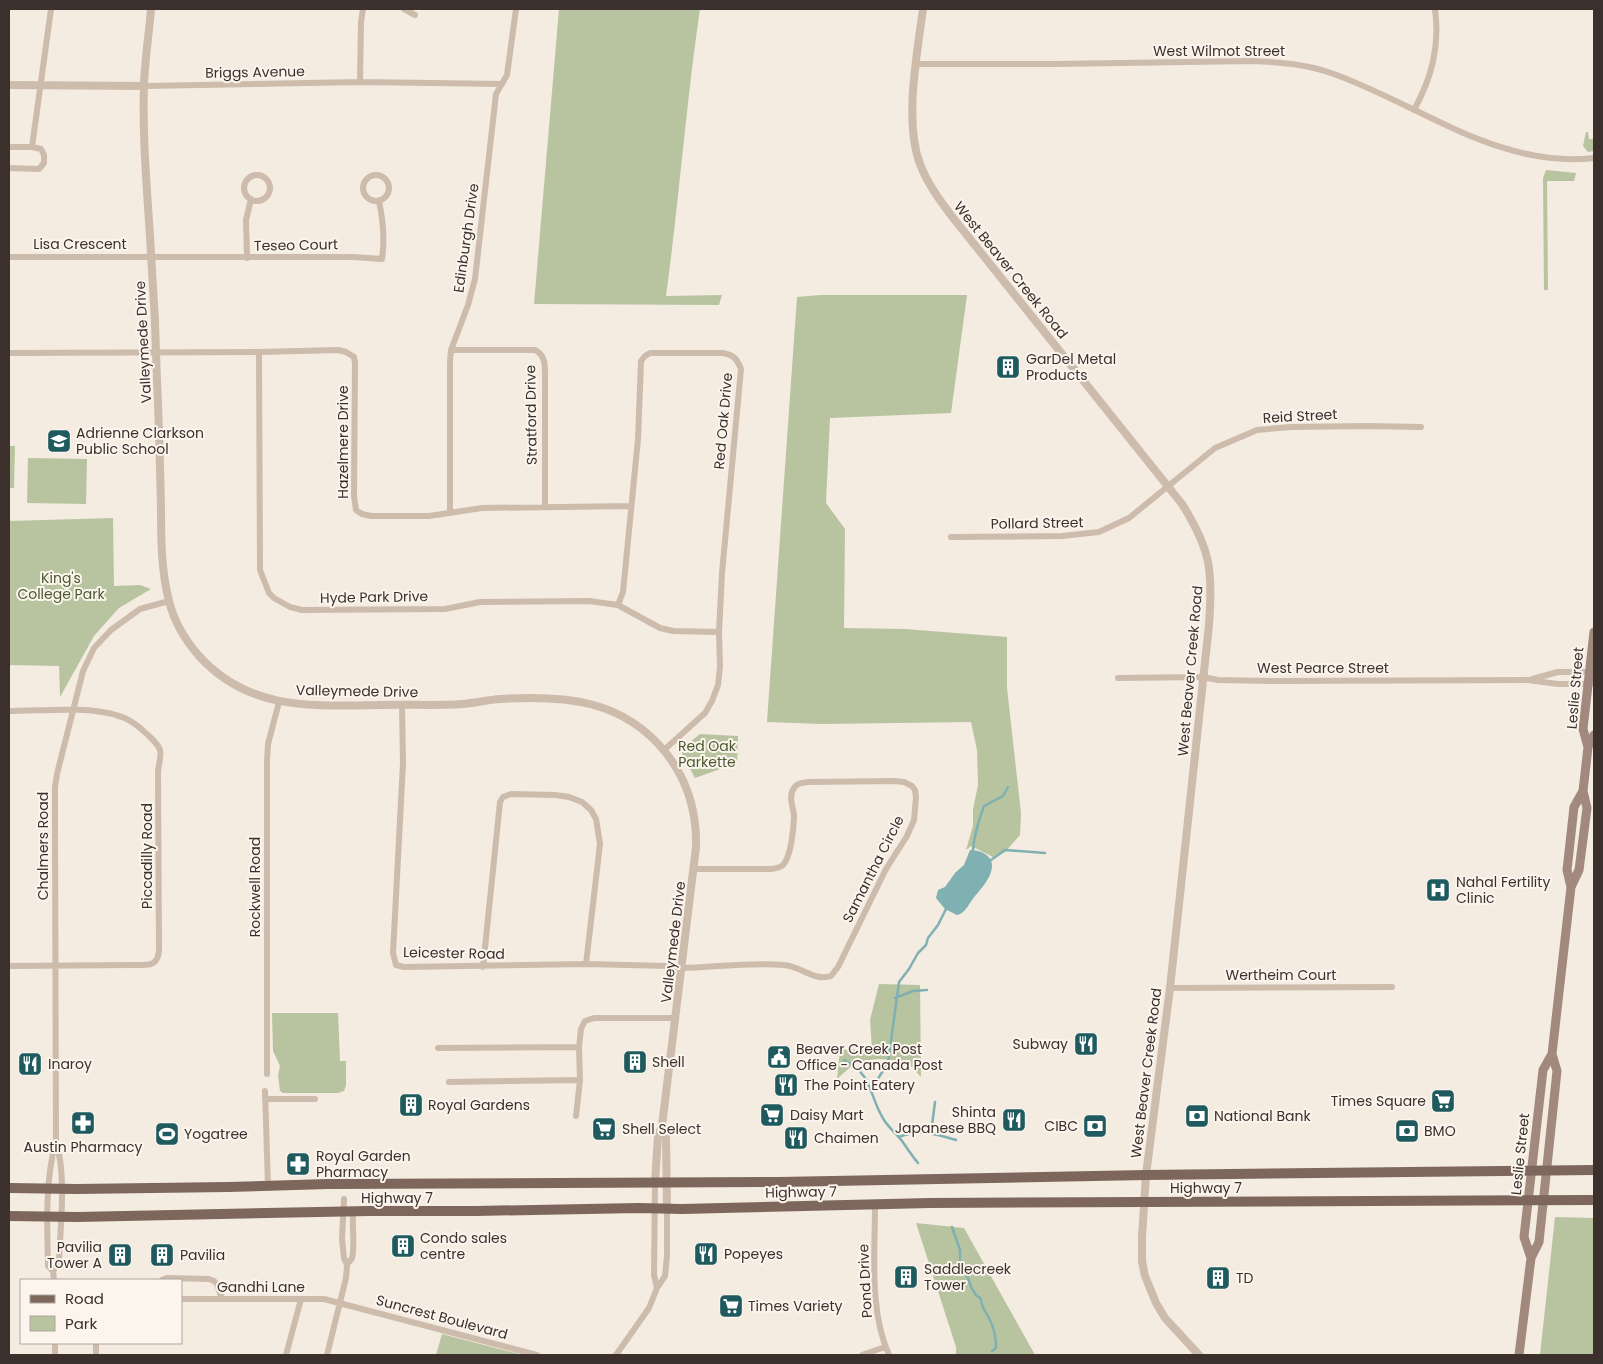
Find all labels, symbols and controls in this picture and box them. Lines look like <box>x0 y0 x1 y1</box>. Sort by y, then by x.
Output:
street label: West Wilmot Street <box>1153 41 1285 61</box>
street label: Briggs Avenue <box>205 61 305 83</box>
street label: Edinburgh Drive <box>448 182 484 294</box>
street label: West Beaver Creek Road <box>949 197 1073 343</box>
street label: Lisa Crescent <box>33 234 127 254</box>
street label: Teseo Court <box>254 234 338 256</box>
street label: Valleymede Drive <box>130 280 156 404</box>
place label: GarDel Metal Products <box>1026 349 1116 385</box>
building icon: GarDel Metal Products <box>995 354 1021 380</box>
street label: Stratford Drive <box>520 364 542 465</box>
street label: Red Oak Drive <box>709 372 737 470</box>
street label: Hazelmere Drive <box>333 385 353 499</box>
street label: Reid Street <box>1262 404 1338 428</box>
place label: Adrienne Clarkson Public School <box>76 423 204 459</box>
school or university icon: Adrienne Clarkson Public School <box>46 428 72 454</box>
street label: Pollard Street <box>990 512 1084 534</box>
park label: King's College Park <box>17 568 105 604</box>
street label: West Beaver Creek Road <box>1173 585 1207 757</box>
street label: Hyde Park Drive <box>320 586 429 608</box>
street label: Leslie Street <box>1561 646 1589 730</box>
street label: West Pearce Street <box>1257 658 1389 678</box>
street label: Valleymede Drive <box>296 680 419 702</box>
park label: Red Oak Parkette <box>678 736 737 772</box>
street label: Chalmers Road <box>33 792 53 900</box>
street label: Piccadilly Road <box>137 803 157 909</box>
street label: Samantha Circle <box>837 812 909 926</box>
street label: Rockwell Road <box>245 837 265 937</box>
place label: Nahal Fertility Clinic <box>1456 872 1550 908</box>
hospital icon: Nahal Fertility Clinic <box>1425 877 1451 903</box>
street label: Valleymede Drive <box>656 880 690 1004</box>
street label: Leicester Road <box>403 942 505 964</box>
street label: Wertheim Court <box>1226 965 1336 985</box>
street label: West Beaver Creek Road <box>1126 987 1166 1159</box>
restaurant icon: Subway <box>1073 1031 1099 1057</box>
place label: Subway <box>1013 1034 1068 1054</box>
place label: Beaver Creek Post Office - Canada Post <box>796 1039 943 1075</box>
public building icon: Beaver Creek Post Office - Canada Post <box>766 1044 792 1070</box>
building icon: Shell <box>622 1049 648 1075</box>
restaurant icon: Inaroy <box>17 1051 43 1077</box>
place label: Shell <box>652 1052 685 1072</box>
place label: Inaroy <box>48 1054 92 1074</box>
restaurant icon: The Point Eatery <box>773 1072 799 1098</box>
place label: The Point Eatery <box>804 1075 915 1095</box>
supermarket icon: Times Square <box>1430 1088 1456 1114</box>
place label: Times Square <box>1331 1091 1426 1111</box>
building icon: Royal Gardens <box>398 1092 424 1118</box>
place label: Royal Gardens <box>428 1095 530 1115</box>
supermarket icon: Daisy Mart <box>759 1102 785 1128</box>
place label: Shinta Japanese BBQ <box>895 1102 996 1138</box>
bank icon: National Bank <box>1184 1103 1210 1129</box>
place label: Daisy Mart <box>790 1105 864 1125</box>
place label: National Bank <box>1214 1106 1311 1126</box>
restaurant icon: Shinta Japanese BBQ <box>1001 1107 1027 1133</box>
pharmacy icon: Austin Pharmacy <box>70 1110 96 1136</box>
street label: Leslie Street <box>1506 1112 1534 1196</box>
bank icon: CIBC <box>1082 1113 1108 1139</box>
supermarket icon: Shell Select <box>591 1116 617 1142</box>
place label: CIBC <box>1044 1116 1078 1136</box>
bank icon: BMO <box>1394 1118 1420 1144</box>
place label: Shell Select <box>622 1119 701 1139</box>
sports icon: Yogatree <box>154 1121 180 1147</box>
place label: BMO <box>1424 1121 1456 1141</box>
place label: Yogatree <box>184 1124 248 1144</box>
restaurant icon: Chaimen <box>783 1125 809 1151</box>
place label: Chaimen <box>814 1128 879 1148</box>
place label: Austin Pharmacy <box>24 1137 143 1157</box>
place label: Royal Garden Pharmacy <box>316 1146 411 1182</box>
pharmacy icon: Royal Garden Pharmacy <box>285 1151 311 1177</box>
street label: Highway 7 <box>1170 1178 1242 1198</box>
street label: Highway 7 <box>765 1181 837 1203</box>
street label: Highway 7 <box>361 1188 433 1208</box>
place label: Condo sales centre <box>420 1228 507 1264</box>
building icon: Condo sales centre <box>390 1233 416 1259</box>
place label: Pavilia Tower A <box>47 1237 102 1273</box>
restaurant icon: Popeyes <box>693 1241 719 1267</box>
building icon: Pavilia Tower A <box>107 1242 133 1268</box>
building icon: Pavilia <box>149 1242 175 1268</box>
street label: Pond Drive <box>853 1243 877 1319</box>
place label: Popeyes <box>724 1244 783 1264</box>
place label: Pavilia <box>180 1245 225 1265</box>
place label: Saddlecreek Tower <box>924 1259 1012 1295</box>
building icon: Saddlecreek Tower <box>893 1264 919 1290</box>
building icon: TD <box>1205 1265 1231 1291</box>
place label: TD <box>1236 1268 1254 1288</box>
street label: Gandhi Lane <box>217 1277 305 1297</box>
legend <box>20 1279 182 1344</box>
text: Road <box>65 1288 104 1309</box>
street label: Suncrest Boulevard <box>374 1290 510 1344</box>
supermarket icon: Times Variety <box>718 1293 744 1319</box>
place label: Times Variety <box>748 1296 843 1316</box>
text: Park <box>65 1313 97 1334</box>

